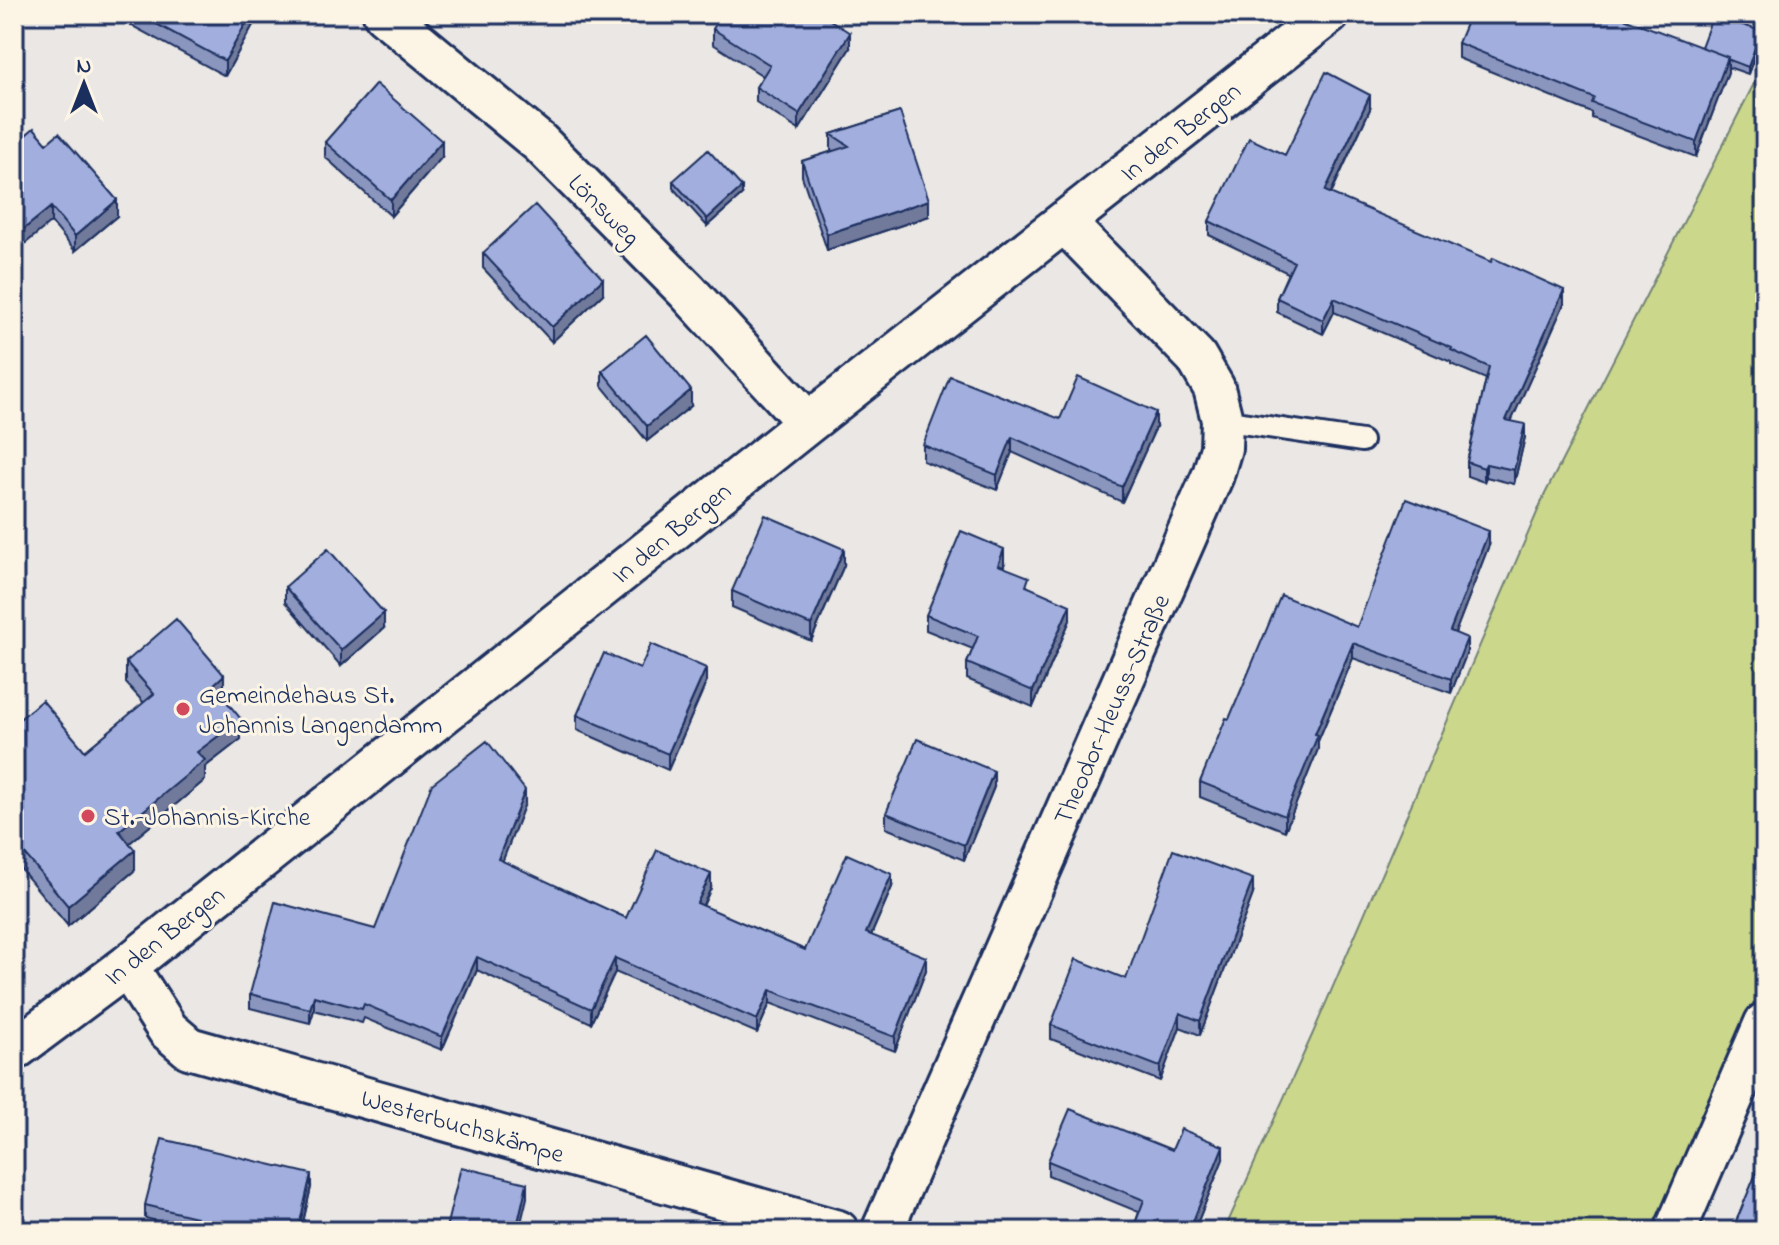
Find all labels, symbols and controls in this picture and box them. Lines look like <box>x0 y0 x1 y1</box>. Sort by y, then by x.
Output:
north arrow <box>44 44 124 124</box>
text: N <box>77 51 91 83</box>
street label: In den Bergen <box>1113 74 1250 193</box>
street label: Lönsweg <box>558 166 648 256</box>
street label: In den Bergen <box>605 474 741 595</box>
street label: Theodor-Heuss-Straße <box>1046 588 1182 832</box>
place label: Gemeindehaus St. Johannis Langendamm <box>199 678 443 746</box>
marker: Gemeindehaus St. Johannis Langendamm <box>174 700 192 718</box>
place label: St.-Johannis-Kirche <box>104 800 311 838</box>
marker: St.-Johannis-Kirche <box>79 807 97 825</box>
street label: In den Bergen <box>97 878 234 997</box>
street label: Westerbuchskämpe <box>356 1081 569 1175</box>

